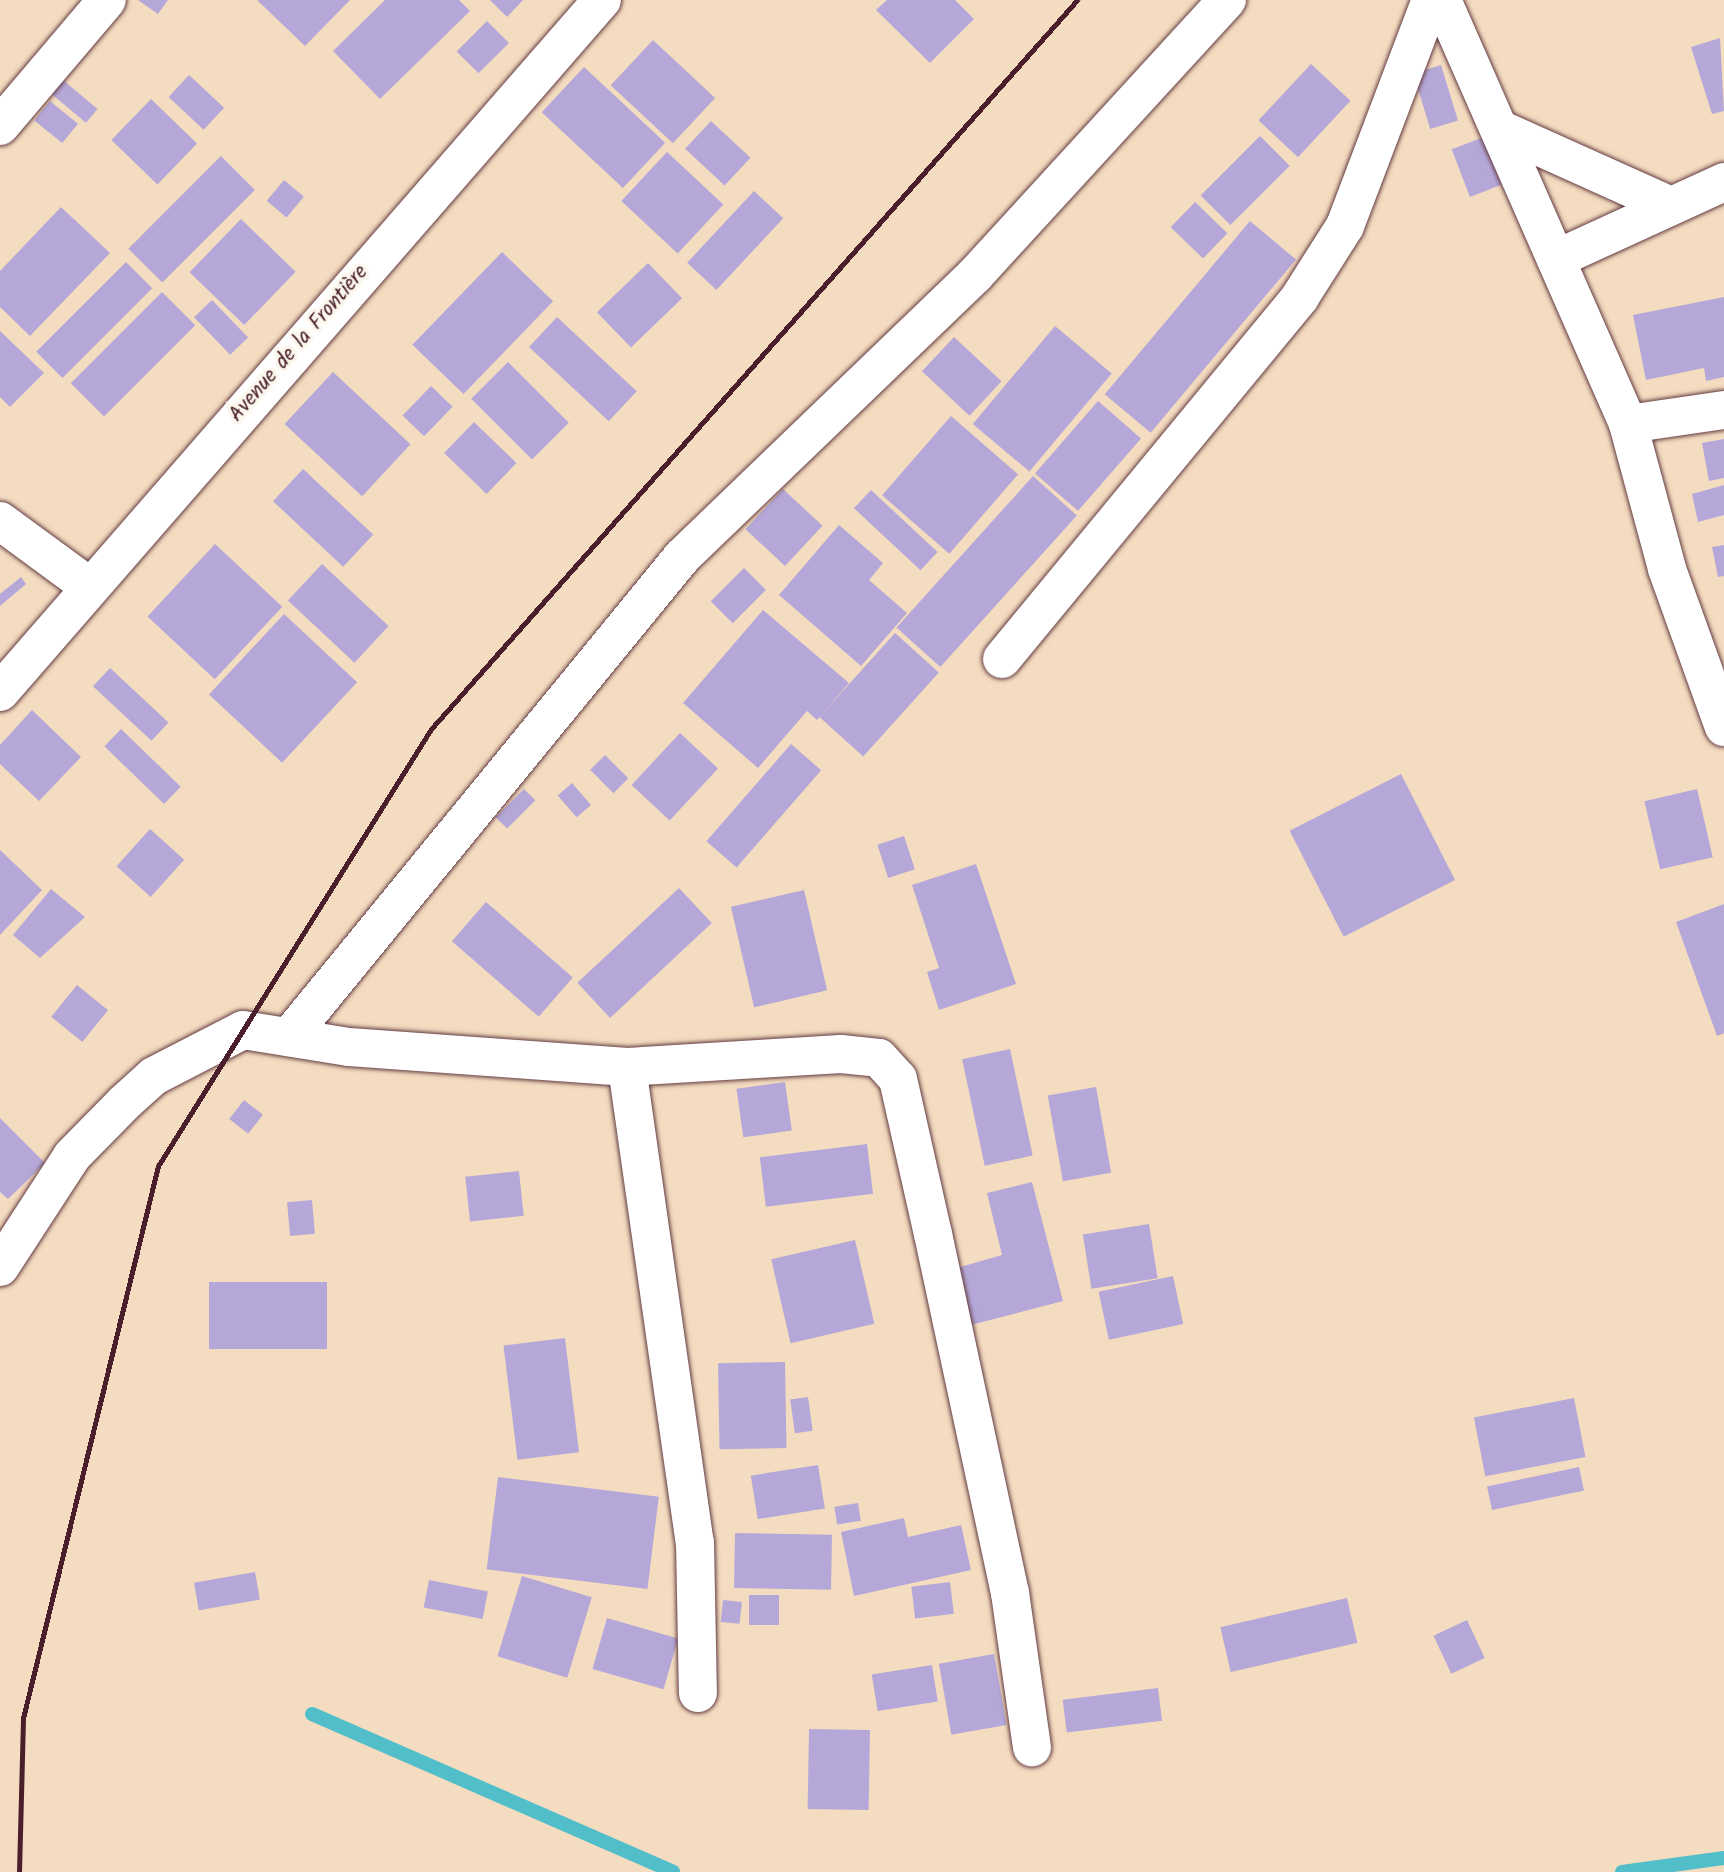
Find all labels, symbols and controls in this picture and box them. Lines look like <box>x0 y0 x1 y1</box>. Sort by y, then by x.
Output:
street label: Avenue de la Frontière <box>224 260 374 428</box>

